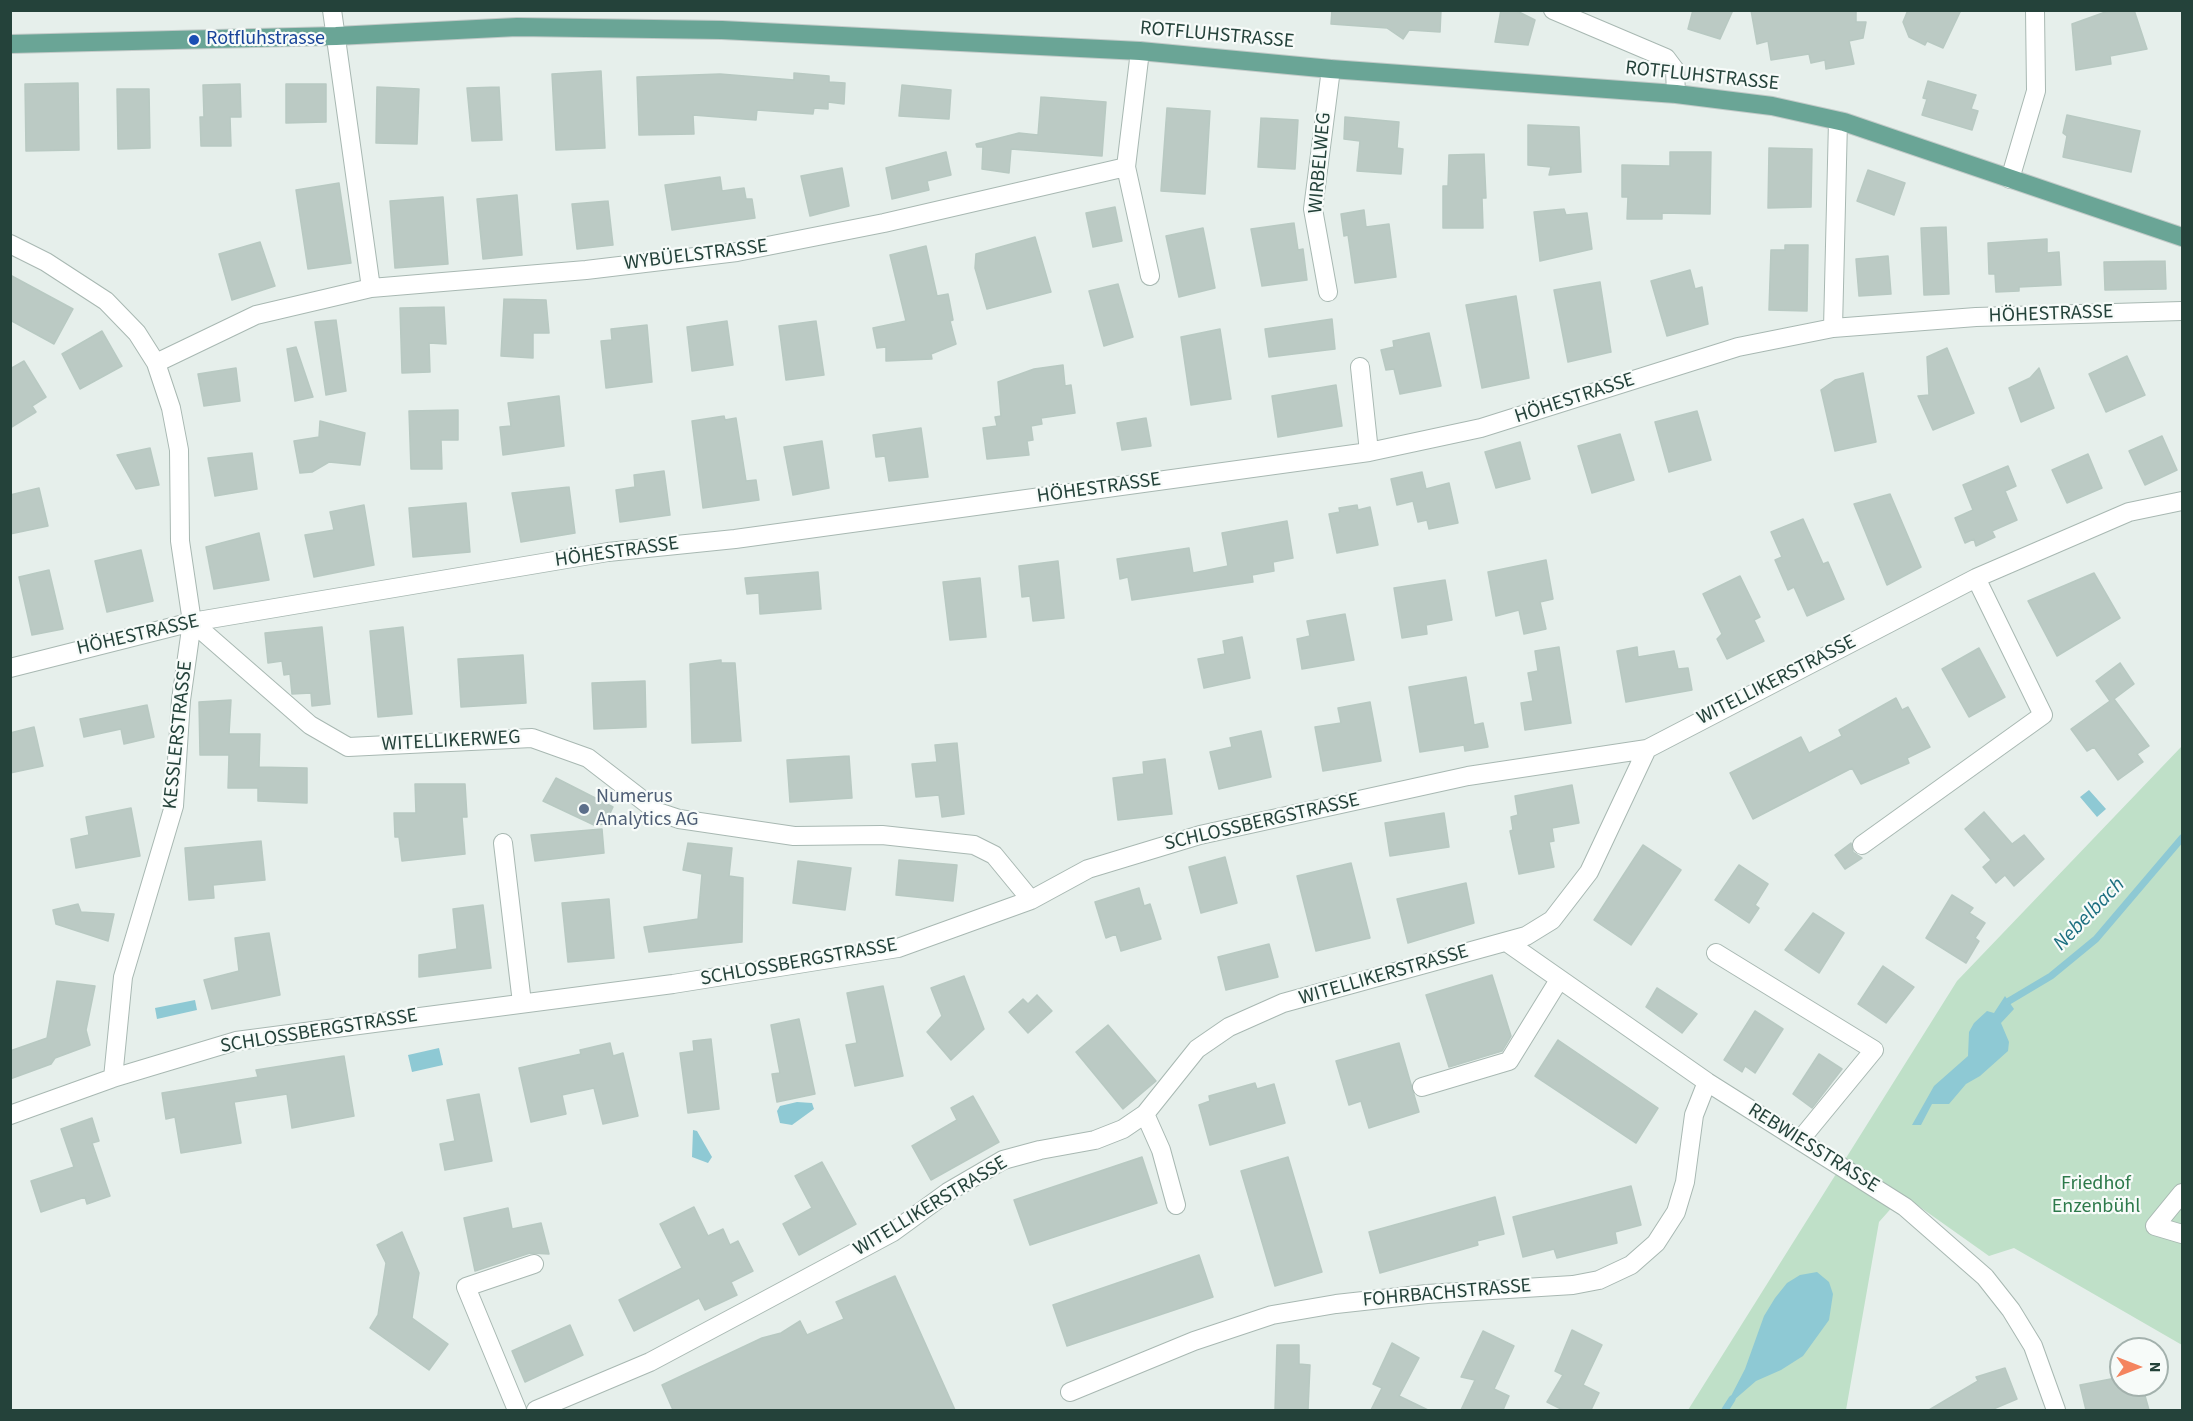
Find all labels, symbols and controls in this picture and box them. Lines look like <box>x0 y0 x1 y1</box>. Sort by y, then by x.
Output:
street label: ROTFLUHSTRASSE <box>1139 17 1295 55</box>
place label: Rotfluhstrasse <box>206 28 325 52</box>
marker: Rotfluhstrasse <box>187 33 201 47</box>
street label: ROTFLUHSTRASSE <box>1624 57 1780 97</box>
street label: WIRBELWEG <box>1305 111 1337 215</box>
street label: WYBÜELSTRASSE <box>623 235 769 277</box>
street label: HÖHESTRASSE <box>1988 301 2114 329</box>
street label: HÖHESTRASSE <box>1512 368 1638 430</box>
street label: HÖHESTRASSE <box>1036 468 1162 510</box>
street label: HÖHESTRASSE <box>554 532 680 574</box>
street label: HÖHESTRASSE <box>75 610 201 662</box>
street label: WITELLIKERSTRASSE <box>1694 631 1860 731</box>
street label: KESSLERSTRASSE <box>159 659 199 811</box>
street label: WITELLIKERWEG <box>381 726 521 758</box>
place label: Numerus Analytics AG <box>596 786 698 833</box>
street label: SCHLOSSBERGSTRASSE <box>1162 789 1362 857</box>
marker: Numerus Analytics AG <box>577 802 591 816</box>
water label: Nebelbach <box>2049 873 2131 957</box>
street label: SCHLOSSBERGSTRASSE <box>699 934 899 992</box>
street label: WITELLIKERSTRASSE <box>1297 940 1471 1012</box>
street label: SCHLOSSBERGSTRASSE <box>219 1005 419 1059</box>
street label: REBWIESSTRASSE <box>1743 1099 1883 1199</box>
street label: WITELLIKERSTRASSE <box>850 1152 1012 1262</box>
park label: Friedhof Enzenbühl <box>2052 1173 2140 1220</box>
street label: FOHRBACHSTRASSE <box>1362 1275 1532 1313</box>
north arrow <box>2109 1337 2169 1397</box>
text: N <box>2144 1362 2166 1372</box>

